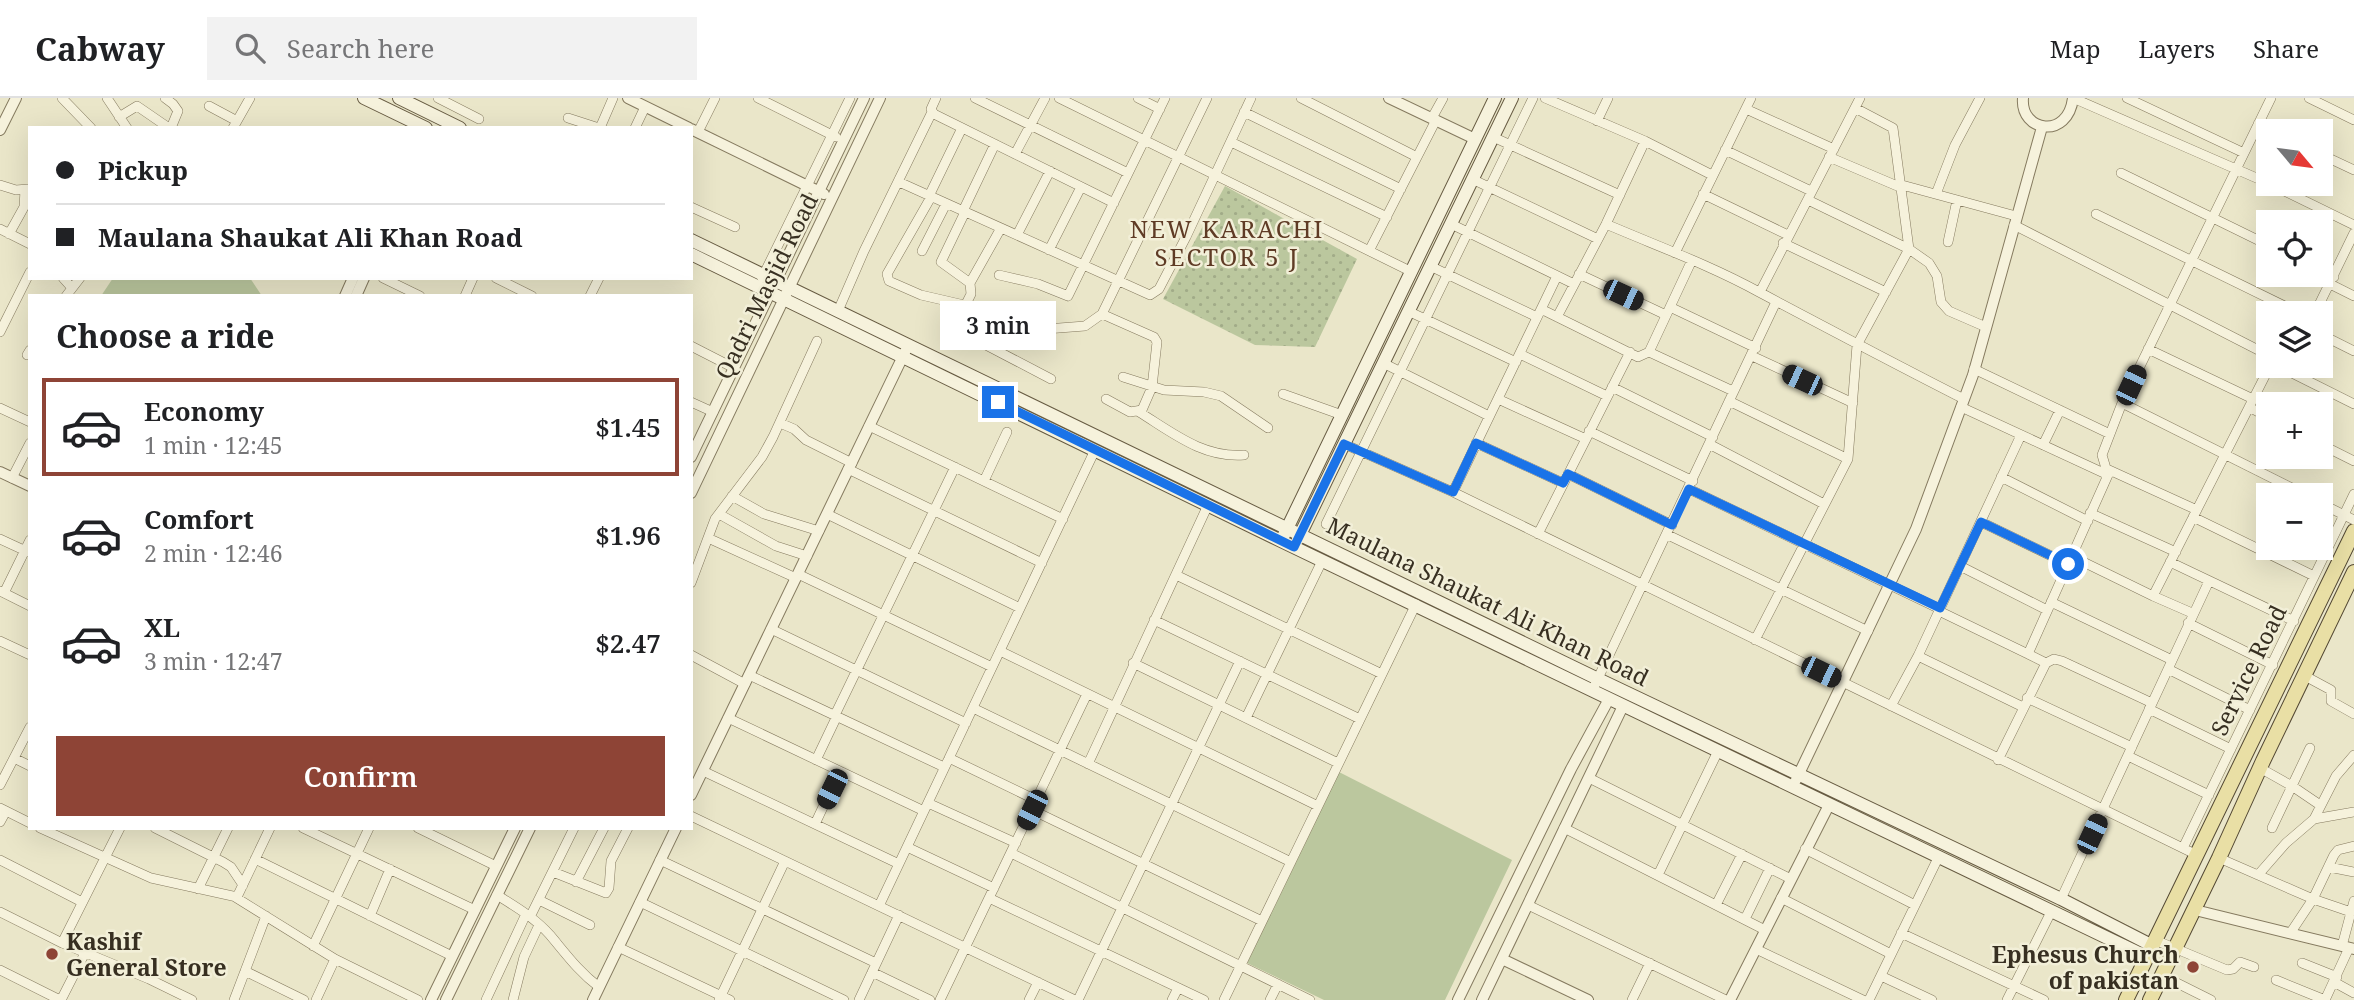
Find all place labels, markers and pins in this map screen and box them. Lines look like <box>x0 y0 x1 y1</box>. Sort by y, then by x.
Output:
place label: Kashif General Store <box>66 925 227 983</box>
place label: Ephesus Church of pakistan <box>1992 938 2179 996</box>
marker: Kashif General Store <box>44 946 60 962</box>
marker: Ephesus Church of pakistan <box>2185 959 2201 975</box>

